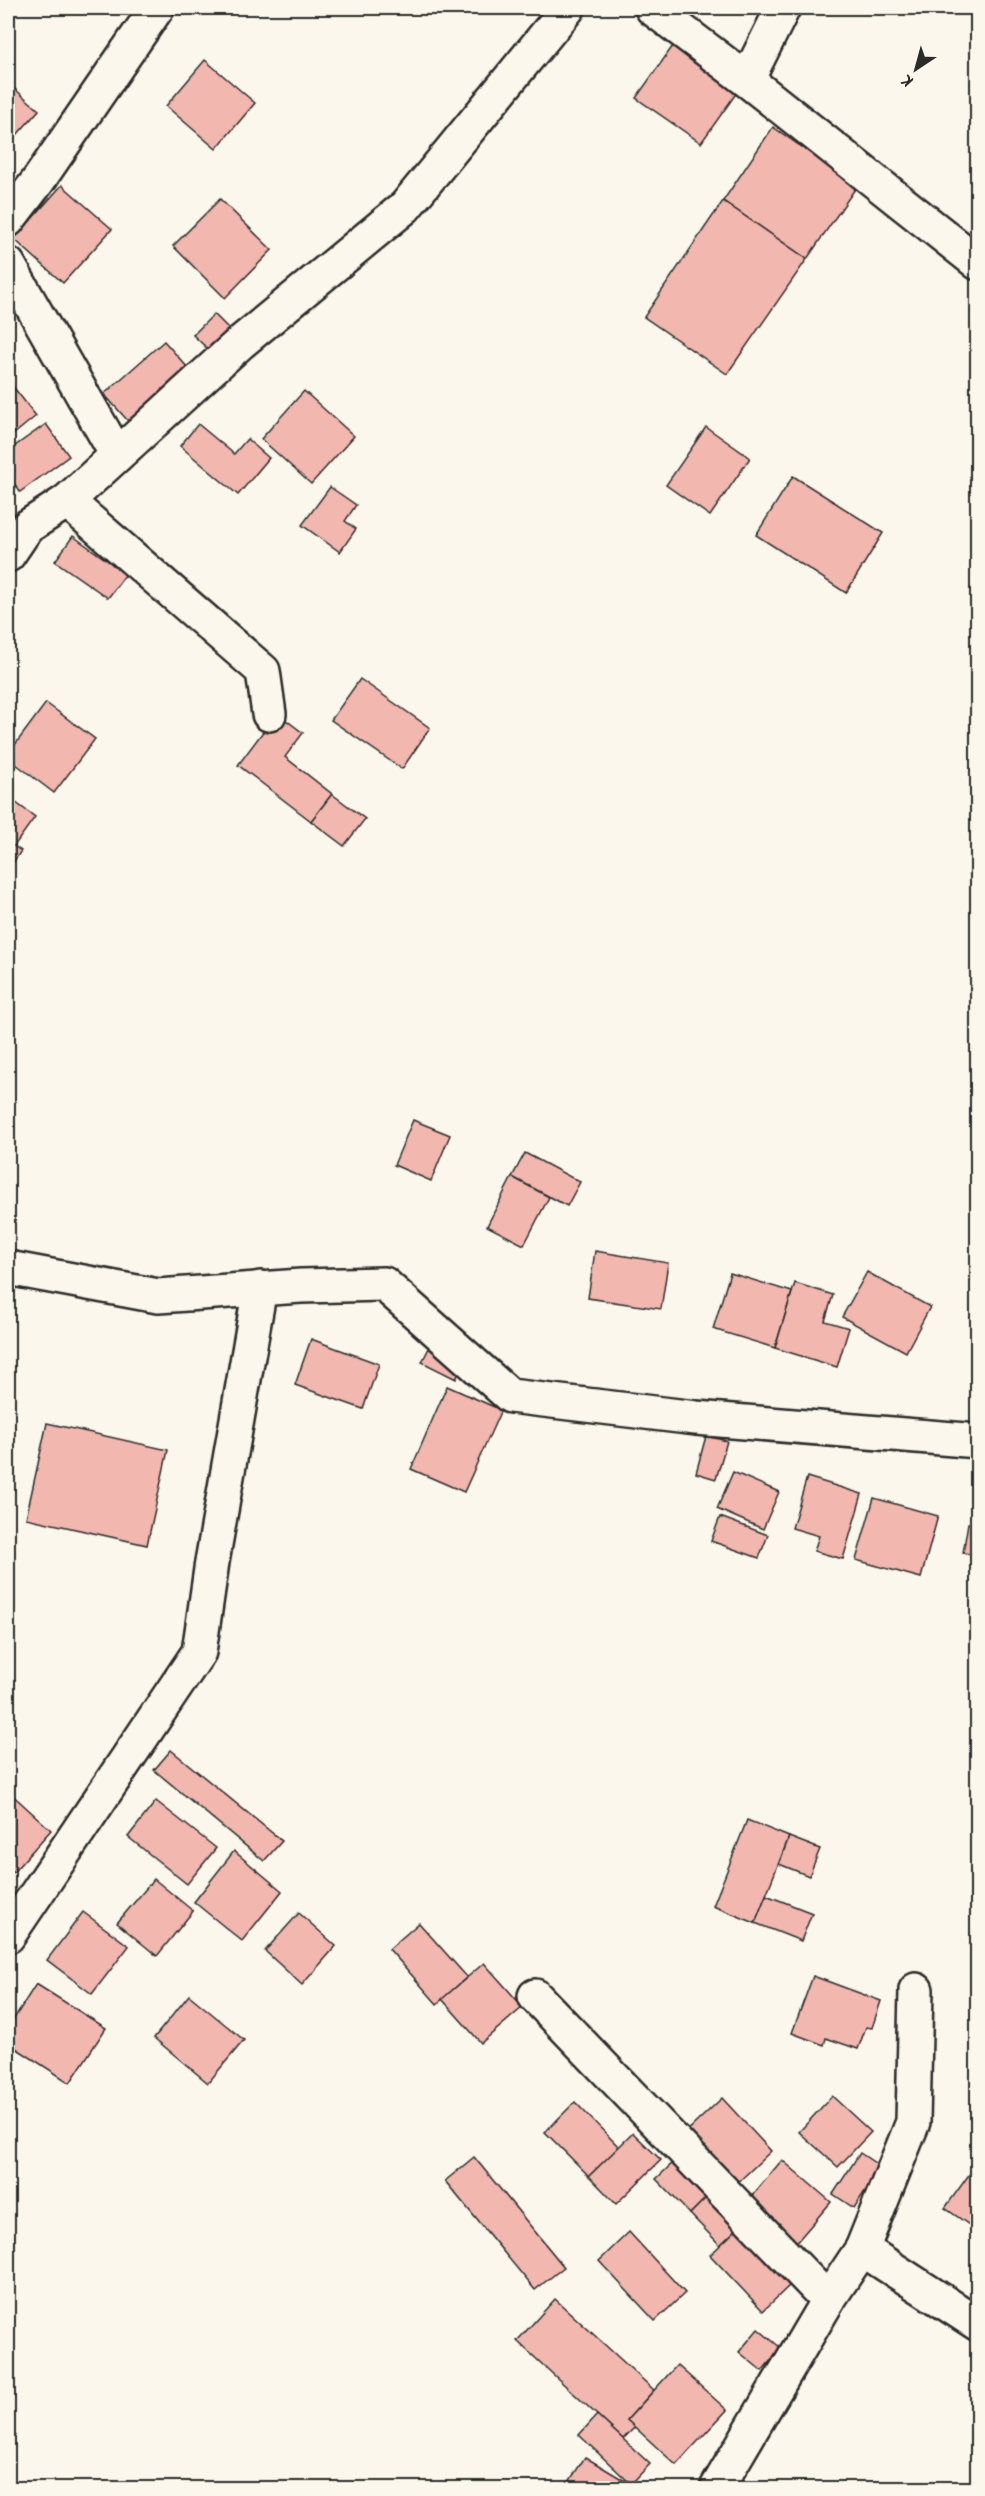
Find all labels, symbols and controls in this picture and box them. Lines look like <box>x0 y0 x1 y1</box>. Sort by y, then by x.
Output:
north arrow <box>886 39 946 99</box>
text: K <box>897 67 919 93</box>

